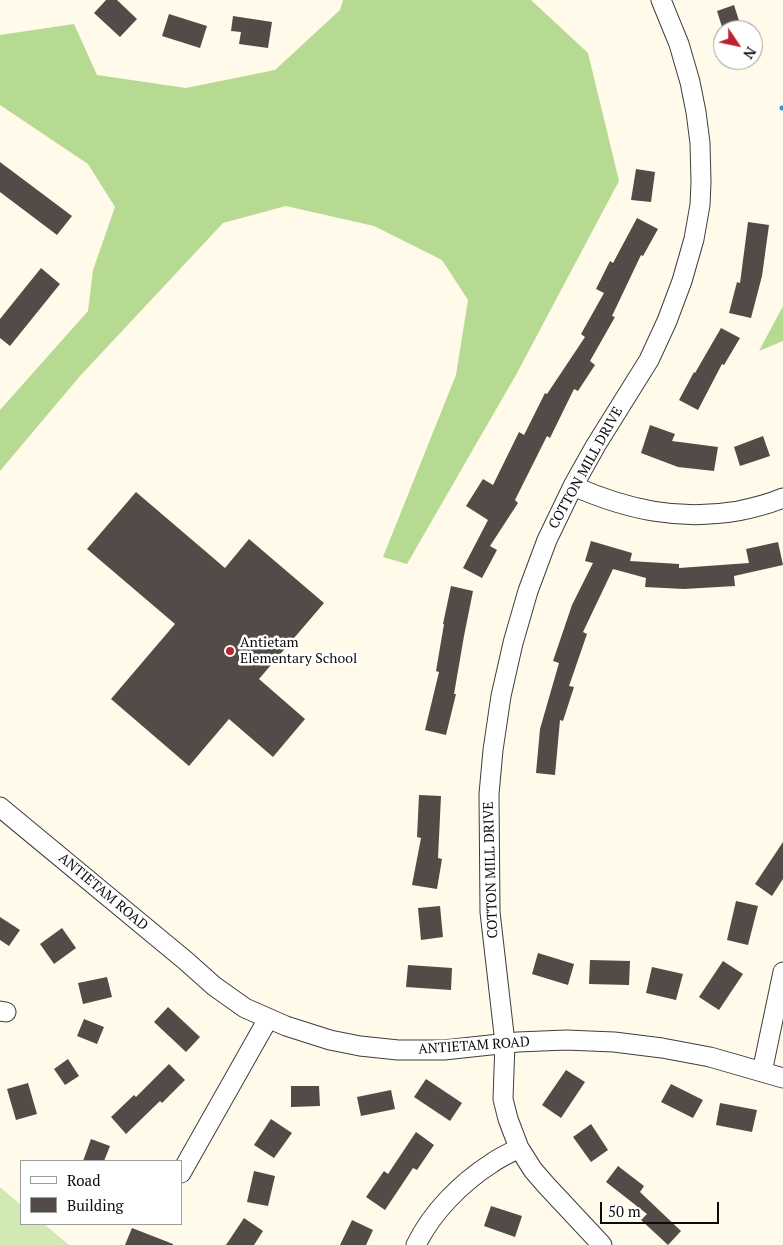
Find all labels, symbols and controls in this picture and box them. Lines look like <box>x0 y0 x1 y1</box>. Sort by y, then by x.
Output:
north arrow <box>713 20 763 70</box>
text: N <box>739 43 761 63</box>
street label: COTTON MILL DRIVE <box>545 404 627 532</box>
place label: Antietam Elementary School <box>240 635 357 668</box>
marker: Antietam Elementary School <box>224 645 236 657</box>
street label: COTTON MILL DRIVE <box>480 801 502 939</box>
street label: ANTIETAM ROAD <box>55 850 151 934</box>
street label: ANTIETAM ROAD <box>418 1034 530 1058</box>
legend <box>20 1160 182 1225</box>
text: Road <box>67 1170 100 1190</box>
scale bar <box>603 1192 722 1224</box>
text: Building <box>67 1195 124 1215</box>
text: 50 m <box>608 1201 641 1221</box>

